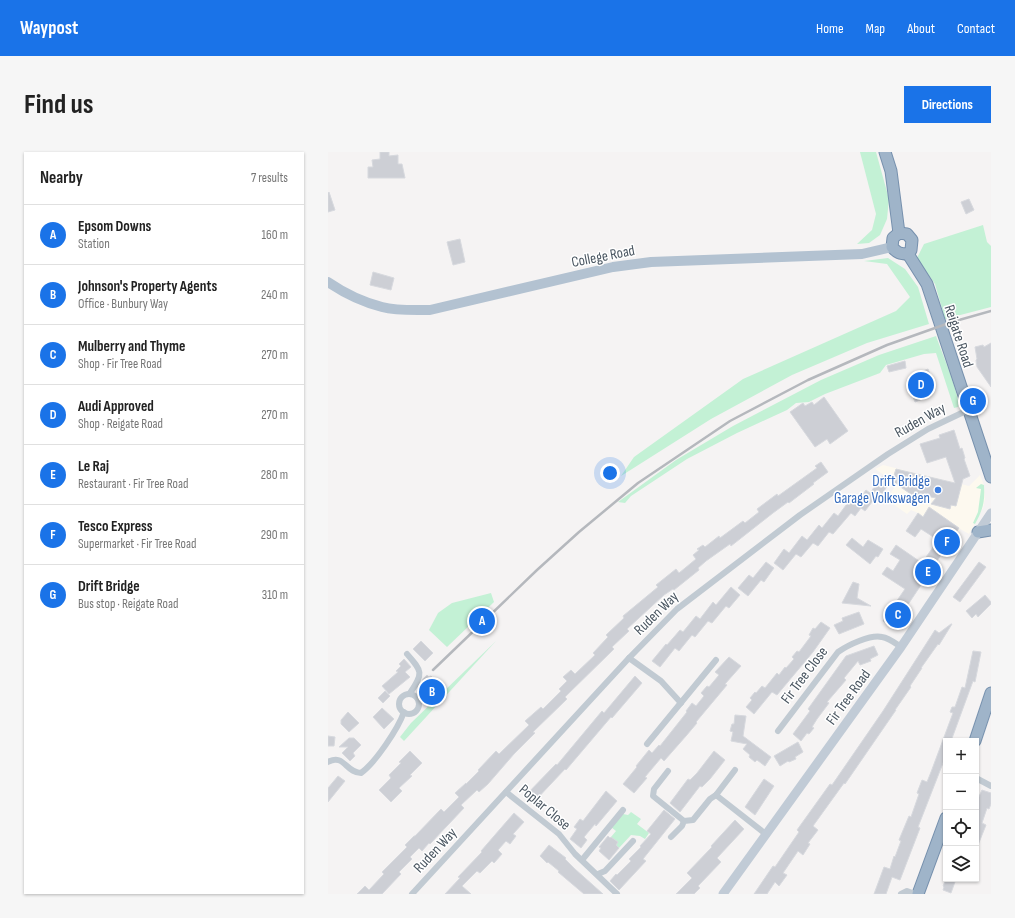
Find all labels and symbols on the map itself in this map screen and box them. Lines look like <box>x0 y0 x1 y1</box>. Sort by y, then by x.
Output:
street label: College Road <box>570 241 636 272</box>
street label: Reigate Road <box>939 302 978 370</box>
pin: D <box>908 370 934 400</box>
pin: G <box>960 386 986 416</box>
street label: Ruden Way <box>892 399 949 442</box>
your location <box>600 463 620 483</box>
place label: Drift Bridge Garage Volkswagen <box>834 472 930 508</box>
marker: Drift Bridge Garage Volkswagen <box>933 485 943 495</box>
pin: F <box>934 527 960 557</box>
pin: E <box>915 557 941 587</box>
street label: Ruden Way <box>630 587 683 639</box>
pin: C <box>885 600 911 630</box>
pin: A <box>469 606 495 636</box>
street label: Fir Tree Close <box>777 643 832 708</box>
street label: Fir Tree Road <box>822 666 875 729</box>
pin: B <box>419 677 445 707</box>
street label: Poplar Close <box>515 780 574 835</box>
street label: Ruden Way <box>410 824 461 877</box>

